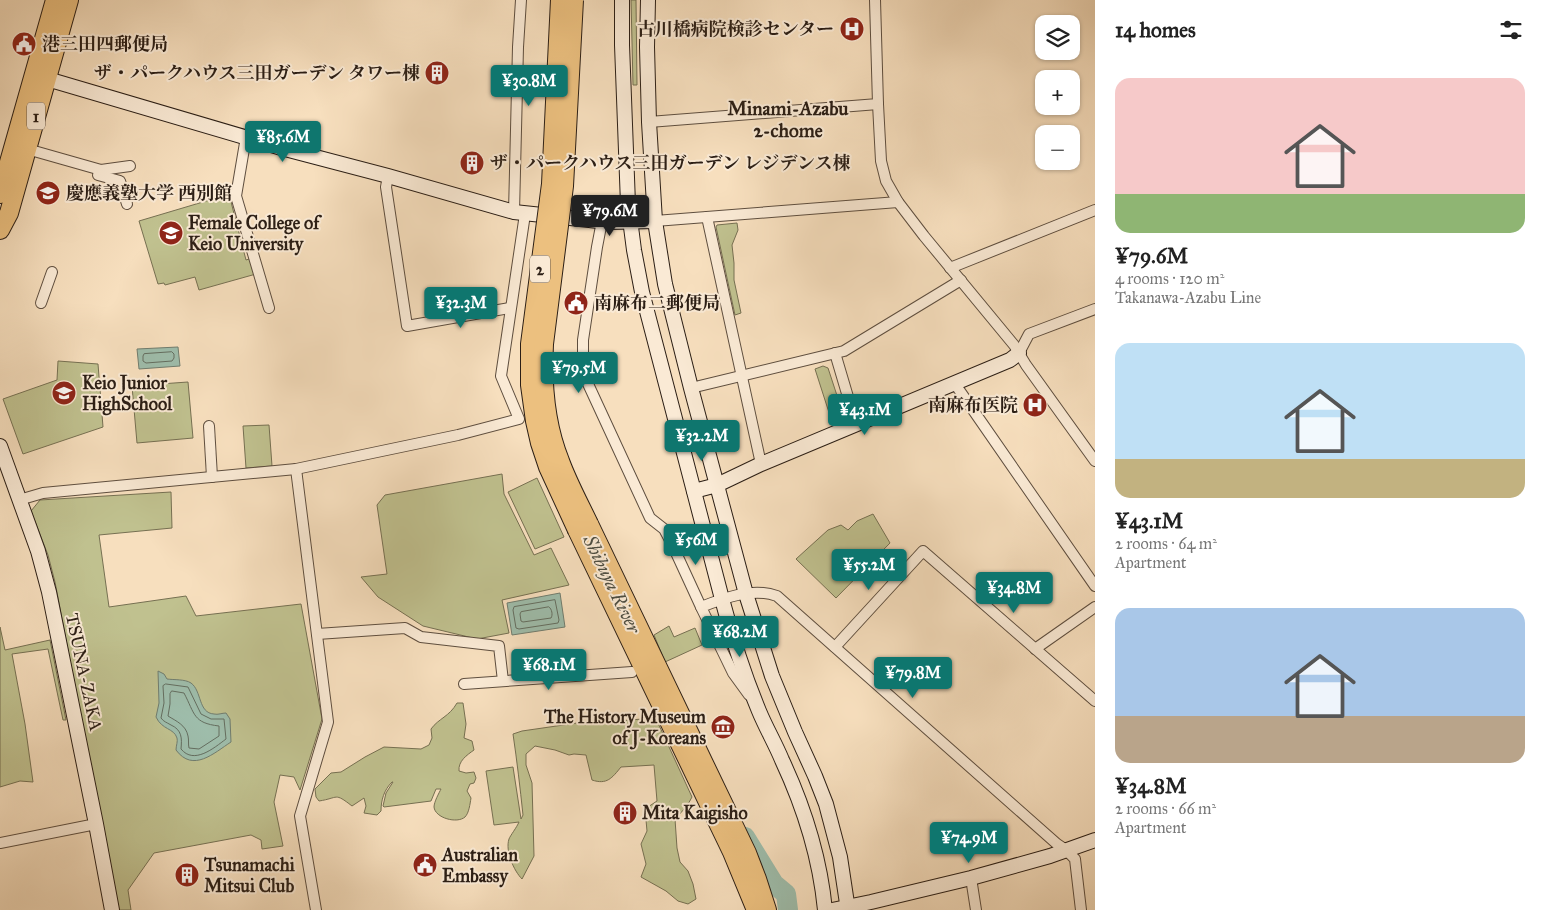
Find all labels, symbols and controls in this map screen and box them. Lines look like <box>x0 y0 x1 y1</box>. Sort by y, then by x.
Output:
map controls <box>1035 15 1080 170</box>
button: layers <box>1035 15 1080 60</box>
hospital icon: 古川橋病院検診センター <box>839 16 865 42</box>
icon: filters <box>1497 16 1525 44</box>
text: 14 homes <box>1115 17 1196 43</box>
place label: 古川橋病院検診センター <box>637 18 834 40</box>
public building icon: 港三田四郵便局 <box>11 31 37 57</box>
place label: 港三田四郵便局 <box>42 33 168 55</box>
building icon: ザ・パークハウス三田ガーデン タワー棟 <box>424 60 450 86</box>
place label: ザ・パークハウス三田ガーデン タワー棟 <box>94 62 420 84</box>
pin: ¥30.8M <box>488 64 570 107</box>
button: + <box>1035 70 1080 115</box>
text: ¥30.8M <box>502 71 556 90</box>
district label: Minami-Azabu 2-chome <box>728 97 849 142</box>
road number: 1 <box>27 102 45 130</box>
icon: home <box>1275 111 1365 201</box>
pin: ¥85.6M <box>242 120 324 163</box>
button: − <box>1035 125 1080 170</box>
text: ¥85.6M <box>256 127 310 146</box>
building icon: ザ・パークハウス三田ガーデン レジデンス棟 <box>459 150 485 176</box>
place label: ザ・パークハウス三田ガーデン レジデンス棟 <box>490 152 851 174</box>
school or university icon: 慶應義塾大学 西別館 <box>35 180 61 206</box>
place label: 慶應義塾大学 西別館 <box>66 182 232 204</box>
pin: ¥79.6M <box>569 194 651 237</box>
text: ¥79.6M <box>582 201 638 220</box>
place label: Female College of Keio University <box>188 212 322 256</box>
school or university icon: Female College of Keio University <box>158 220 184 246</box>
text: ¥79.6M <box>1115 243 1188 269</box>
road number: 2 <box>530 255 550 282</box>
text: 4 rooms · 120 m² <box>1115 269 1224 288</box>
pin: ¥32.3M <box>420 286 502 329</box>
text: Takanawa-Azabu Line <box>1115 288 1261 307</box>
public building icon: 南麻布二郵便局 <box>563 290 589 316</box>
place label: 南麻布二郵便局 <box>594 292 720 314</box>
text: ¥32.3M <box>435 293 487 312</box>
pin: ¥79.5M <box>538 352 620 394</box>
text: ¥79.5M <box>552 358 606 377</box>
place label: Keio Junior HighSchool <box>82 372 173 416</box>
icon: home <box>1275 376 1365 466</box>
school or university icon: Keio Junior HighSchool <box>51 380 77 406</box>
hospital icon: 南麻布医院 <box>1022 392 1048 418</box>
pin: ¥43.1M <box>824 394 906 436</box>
place label: 南麻布医院 <box>928 394 1018 416</box>
text: ¥43.1M <box>839 400 891 419</box>
pin: ¥32.2M <box>661 420 743 462</box>
text: ¥32.2M <box>676 426 728 445</box>
text: ¥43.1M <box>1115 508 1183 534</box>
pin: ¥56M <box>666 524 726 566</box>
water label: Shibuya River <box>578 530 646 638</box>
text: ¥56M <box>675 530 717 549</box>
text: 2 rooms · 64 m² <box>1115 534 1217 553</box>
pin: ¥55.2M <box>828 548 910 591</box>
text: Apartment <box>1115 553 1187 572</box>
text: ¥55.2M <box>843 555 895 574</box>
pin: ¥34.8M <box>973 572 1055 614</box>
text: ¥34.8M <box>987 578 1041 597</box>
street label: TSUNA-ZAKA <box>61 611 107 733</box>
pin: ¥68.2M <box>699 616 781 658</box>
text: ¥68.2M <box>713 622 767 641</box>
icon: home <box>1275 641 1365 731</box>
pin: ¥68.1M <box>508 648 590 691</box>
text: ¥68.1M <box>522 655 576 674</box>
pin: ¥79.8M <box>872 656 954 699</box>
text: ¥79.8M <box>885 663 941 682</box>
place label: The History Museum of J-Koreans <box>543 706 707 750</box>
museum icon: The History Museum of J-Koreans <box>710 714 736 740</box>
text: ¥34.8M <box>1115 773 1187 799</box>
text: 2 rooms · 66 m² <box>1115 799 1216 818</box>
building icon: Mita Kaigisho <box>612 800 638 826</box>
place label: Mita Kaigisho <box>642 802 748 825</box>
text: Apartment <box>1115 818 1187 837</box>
pin: ¥74.9M <box>928 822 1010 864</box>
text: ¥74.9M <box>941 828 997 847</box>
place label: Australian Embassy <box>441 844 518 888</box>
public building icon: Australian Embassy <box>412 852 438 878</box>
place label: Tsunamachi Mitsui Club <box>203 854 296 897</box>
building icon: Tsunamachi Mitsui Club <box>174 862 200 888</box>

